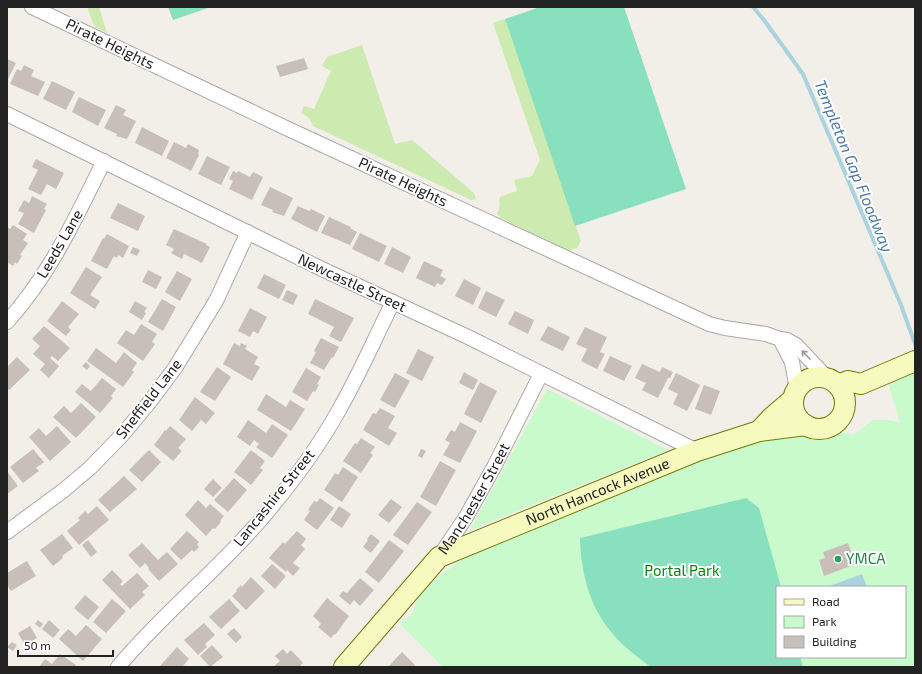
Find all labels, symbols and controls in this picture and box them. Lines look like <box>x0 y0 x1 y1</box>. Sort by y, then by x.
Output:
street label: Pirate Heights <box>63 14 158 72</box>
water label: Templeton Gap Floodway <box>810 77 898 255</box>
street label: Pirate Heights <box>356 153 451 210</box>
street label: Leeds Lane <box>32 206 86 281</box>
street label: Newcastle Street <box>295 249 410 315</box>
one-way arrow <box>801 350 811 360</box>
street label: Sheffield Lane <box>111 355 185 442</box>
street label: Manchester Street <box>433 439 513 558</box>
street label: Lancashire Street <box>229 445 318 549</box>
street label: North Hancock Avenue <box>523 453 672 528</box>
place label: YMCA <box>846 549 886 567</box>
marker: YMCA <box>833 554 843 564</box>
park label: Portal Park <box>644 561 720 579</box>
legend <box>776 586 906 658</box>
text: Road <box>812 594 840 608</box>
text: Park <box>812 614 837 628</box>
scale bar <box>18 632 113 658</box>
text: Building <box>812 634 857 648</box>
text: 50 m <box>24 638 51 652</box>

